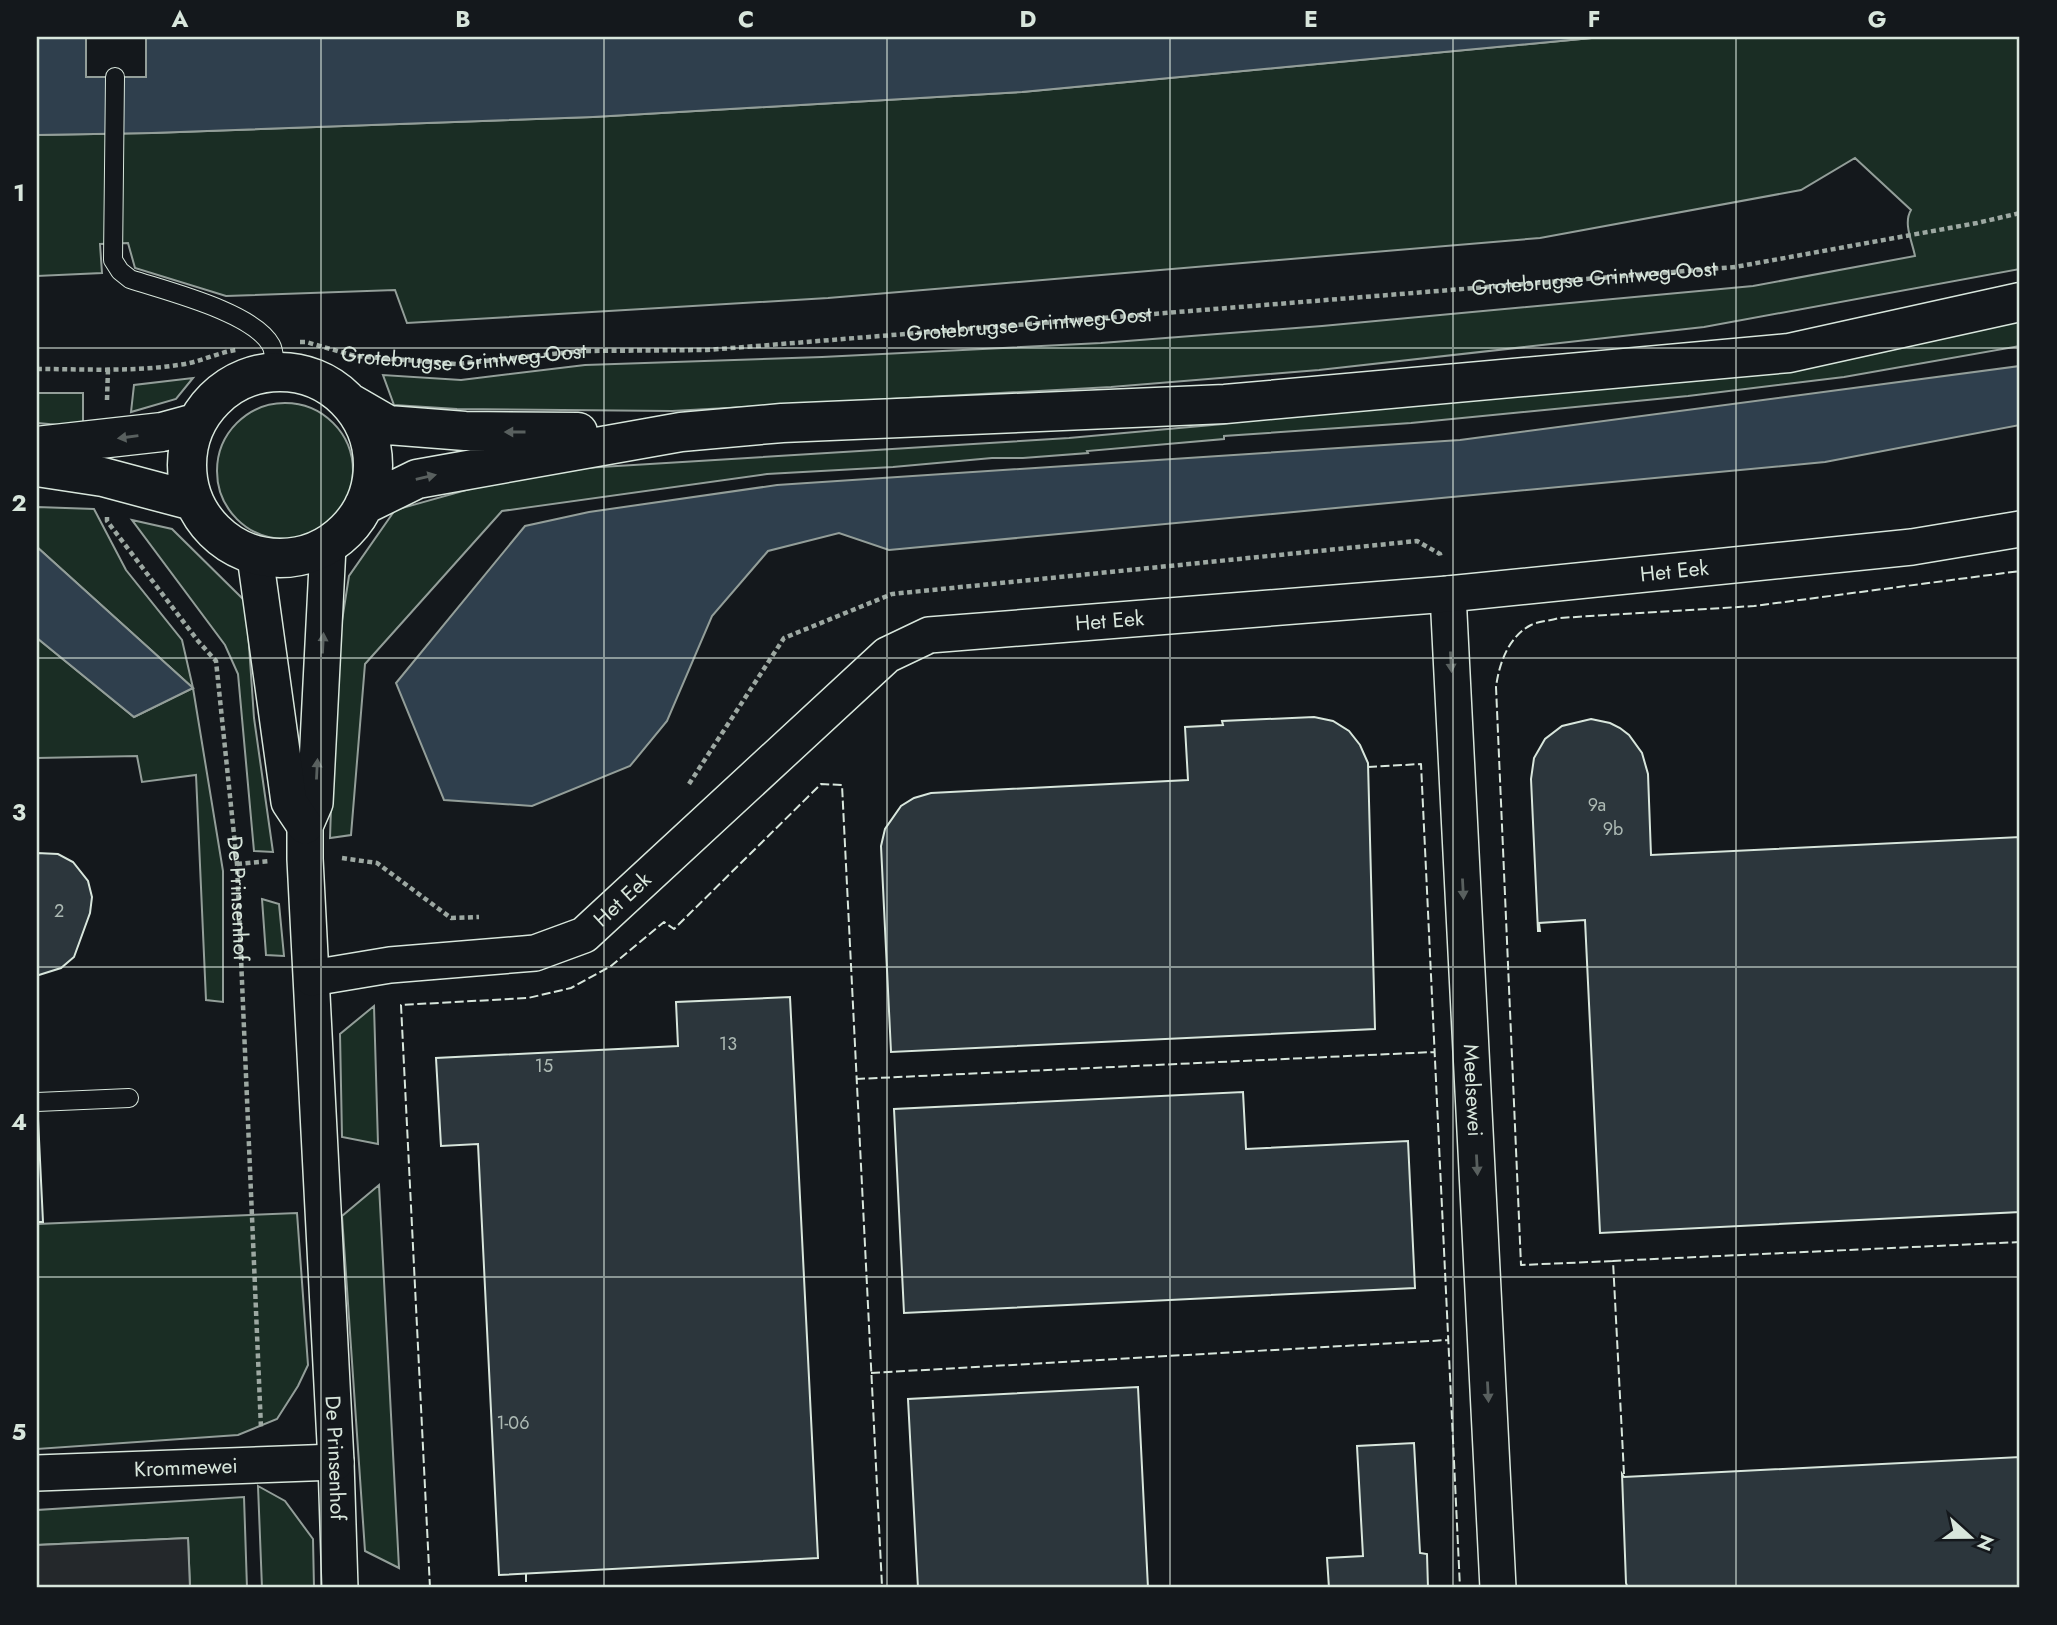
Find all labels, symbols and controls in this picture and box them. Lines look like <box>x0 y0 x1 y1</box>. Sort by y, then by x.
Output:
text: A <box>171 2 189 36</box>
text: B <box>455 2 471 36</box>
text: C <box>738 2 754 36</box>
text: D <box>1020 2 1037 36</box>
text: E <box>1304 2 1318 36</box>
text: F <box>1588 2 1600 36</box>
text: G <box>1868 2 1886 36</box>
text: 1 <box>13 176 25 210</box>
street label: Grotebrugse Grintweg-Oost <box>1470 254 1718 303</box>
street label: Grotebrugse Grintweg-Oost <box>905 299 1153 349</box>
street label: Grotebrugse Grintweg-Oost <box>337 336 586 379</box>
one-way arrow <box>504 426 526 438</box>
one-way arrow <box>117 431 139 442</box>
one-way arrow <box>415 472 437 483</box>
text: 2 <box>11 486 27 520</box>
street label: Het Eek <box>1639 553 1711 589</box>
street label: Het Eek <box>1074 603 1146 638</box>
one-way arrow <box>318 632 329 654</box>
one-way arrow <box>1446 651 1457 673</box>
one-way arrow <box>311 758 322 780</box>
house number: 9a <box>1588 792 1606 818</box>
text: 3 <box>12 795 26 829</box>
house number: 9b <box>1603 816 1623 842</box>
street label: De Prinsenhof <box>219 834 256 962</box>
street label: Het Eek <box>587 865 658 934</box>
one-way arrow <box>1457 878 1468 900</box>
house number: 2 <box>54 898 64 924</box>
house number: 13 <box>719 1031 737 1057</box>
street label: Meelsewei <box>1456 1043 1490 1137</box>
house number: 15 <box>535 1053 553 1079</box>
text: 4 <box>11 1105 27 1139</box>
one-way arrow <box>1471 1154 1482 1176</box>
one-way arrow <box>1483 1382 1494 1404</box>
street label: De Prinsenhof <box>318 1395 353 1522</box>
house number: 1-06 <box>496 1410 530 1436</box>
text: 5 <box>12 1415 26 1449</box>
street label: Krommewei <box>133 1451 238 1484</box>
north arrow <box>1934 1502 2004 1572</box>
text: N <box>1970 1531 2001 1555</box>

